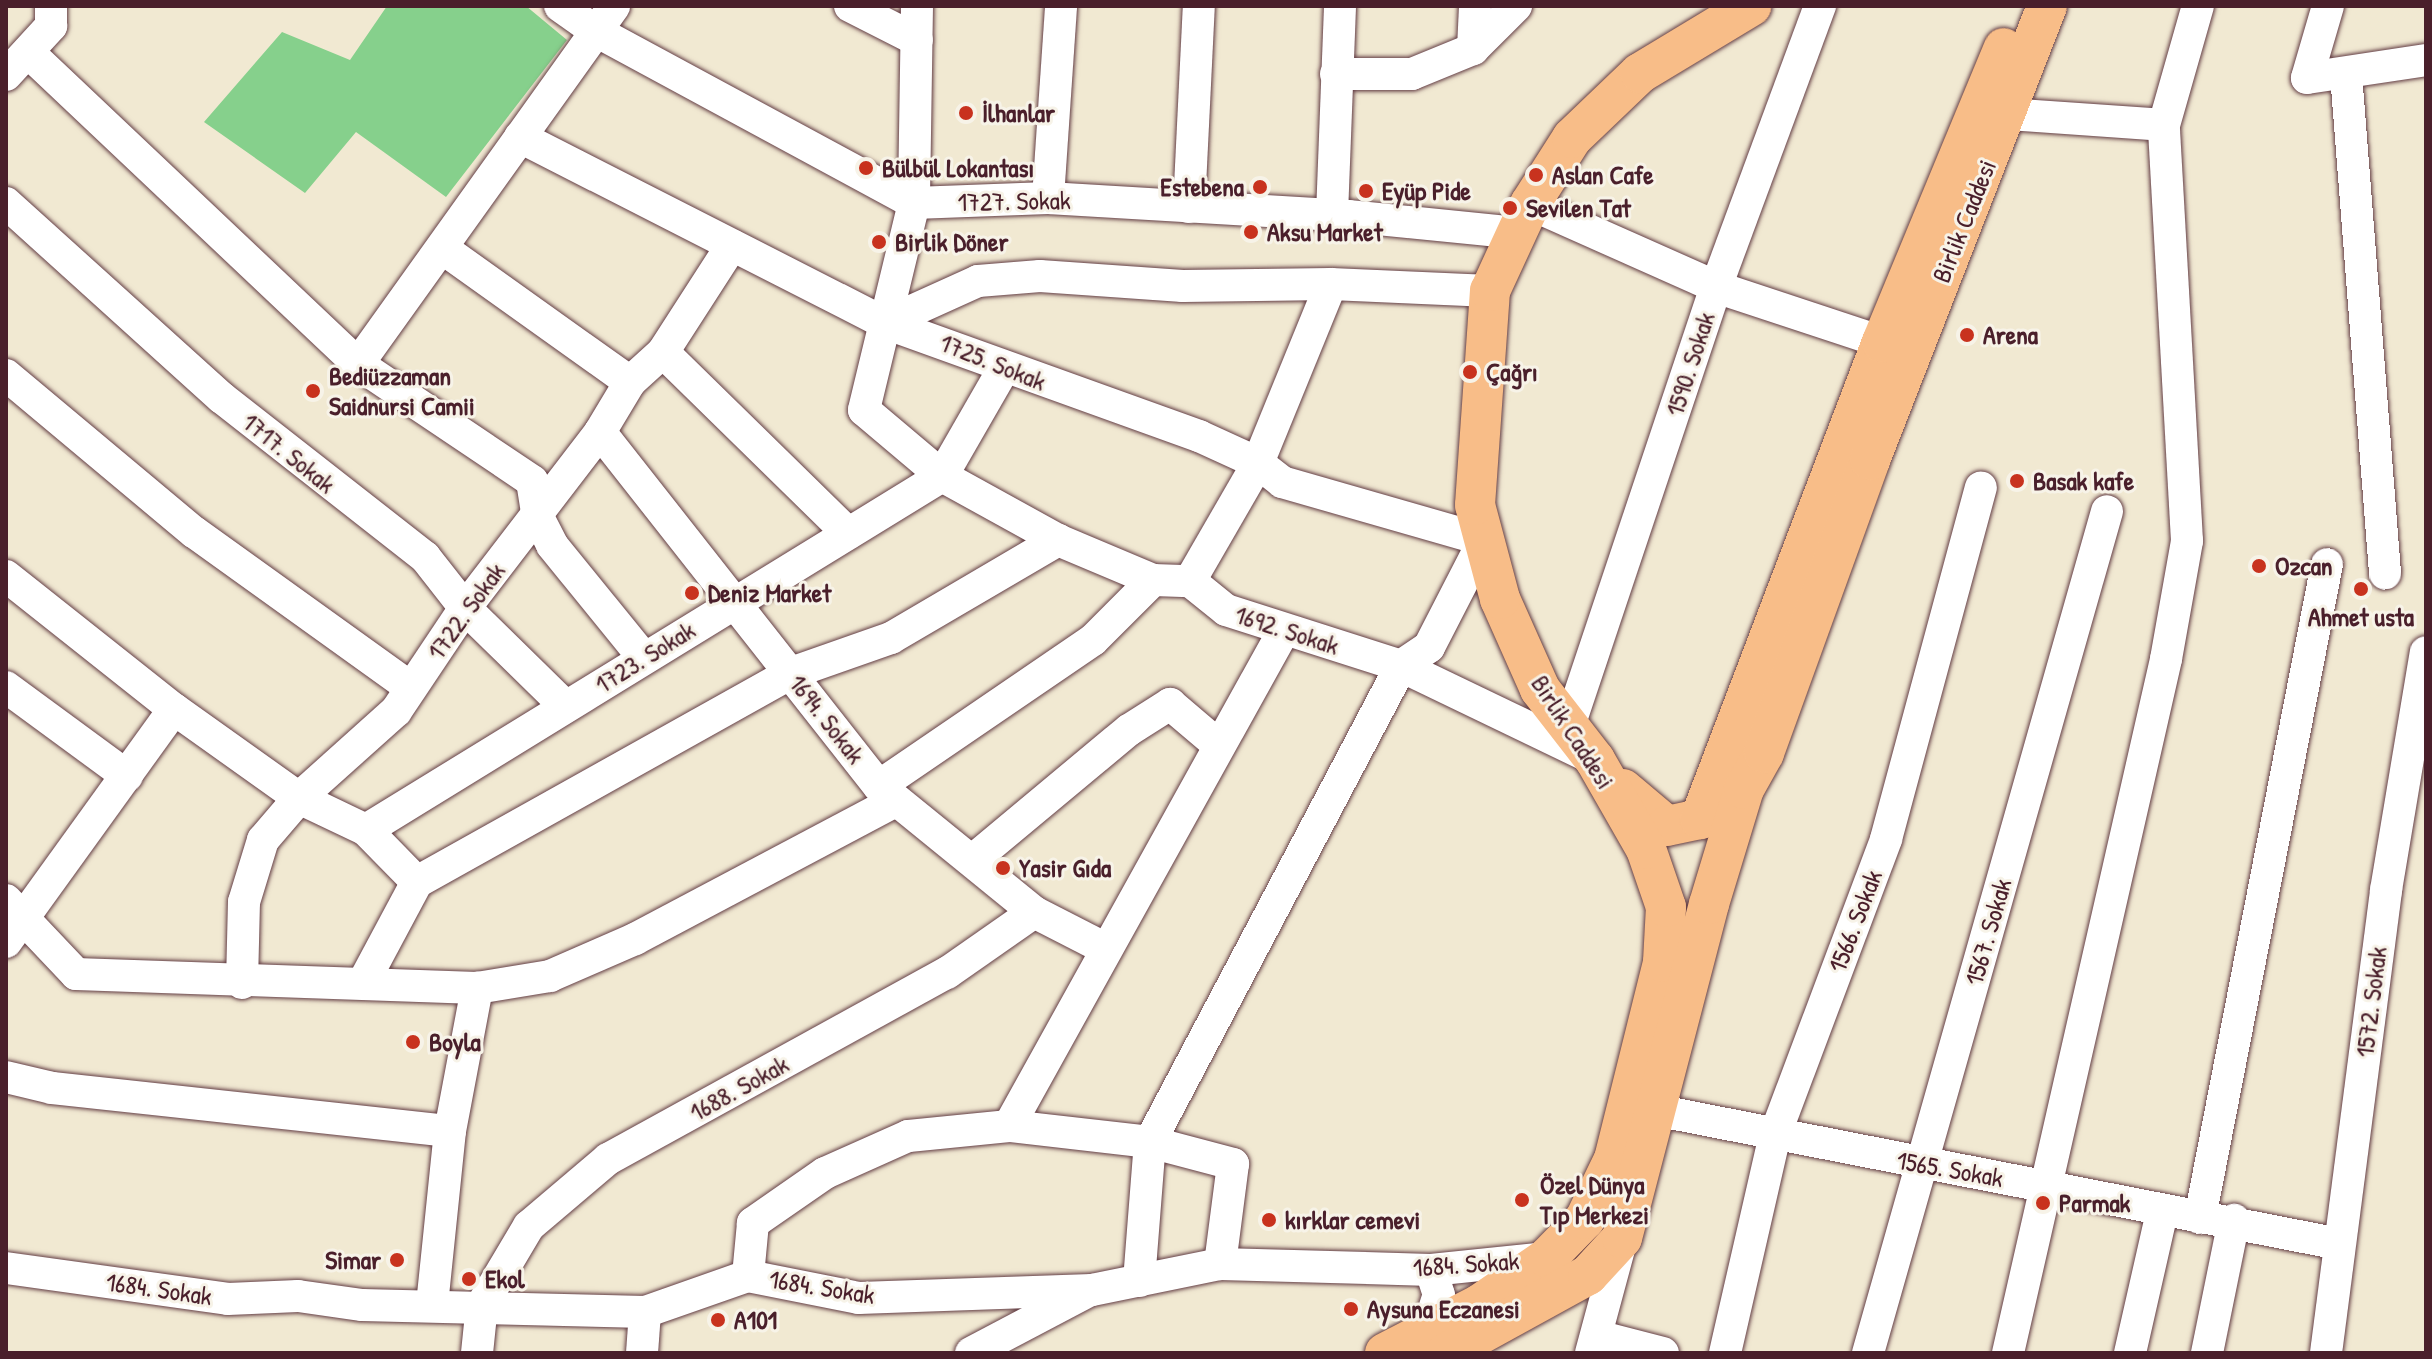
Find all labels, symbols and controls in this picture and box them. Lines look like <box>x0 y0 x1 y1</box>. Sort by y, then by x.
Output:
place label: İlhanlar <box>982 97 1055 129</box>
marker: İlhanlar <box>957 104 975 122</box>
place label: Bülbül Lokantası <box>882 152 1034 184</box>
street label: Birlik Caddesi <box>1925 155 2003 287</box>
marker: Bülbül Lokantası <box>857 159 875 177</box>
place label: Aslan Cafe <box>1552 159 1654 191</box>
marker: Aslan Cafe <box>1527 166 1545 184</box>
place label: Estebena <box>1160 171 1244 203</box>
place label: Eyüp Pide <box>1382 175 1471 207</box>
marker: Estebena <box>1251 178 1269 196</box>
marker: Eyüp Pide <box>1357 182 1375 200</box>
street label: 1727. Sokak <box>957 184 1071 218</box>
place label: Sevilen Tat <box>1526 192 1631 224</box>
marker: Sevilen Tat <box>1501 199 1519 217</box>
place label: Aksu Market <box>1267 216 1383 248</box>
marker: Aksu Market <box>1242 223 1260 241</box>
place label: Birlik Döner <box>895 226 1008 258</box>
marker: Birlik Döner <box>870 233 888 251</box>
street label: 1590. Sokak <box>1659 308 1721 420</box>
place label: Arena <box>1983 319 2038 351</box>
marker: Arena <box>1958 326 1976 344</box>
street label: 1725. Sokak <box>936 327 1050 397</box>
place label: Çağrı <box>1486 356 1538 388</box>
place label: Bediüzzaman Saidnursi Camii <box>329 360 475 422</box>
marker: Çağrı <box>1461 363 1479 381</box>
marker: Bediüzzaman Saidnursi Camii <box>304 382 322 400</box>
street label: 1717. Sokak <box>236 406 342 500</box>
place label: Basak kafe <box>2033 465 2134 497</box>
marker: Basak kafe <box>2008 472 2026 490</box>
place label: Ozcan <box>2275 550 2333 582</box>
street label: 1722. Sokak <box>420 556 512 666</box>
marker: Ozcan <box>2250 557 2268 575</box>
place label: Deniz Market <box>708 577 831 609</box>
marker: Ahmet usta <box>2352 580 2370 598</box>
marker: Deniz Market <box>683 584 701 602</box>
street label: 1692. Sokak <box>1231 599 1343 661</box>
place label: Ahmet usta <box>2308 601 2414 633</box>
street label: 1723. Sokak <box>589 614 701 700</box>
street label: 1694. Sokak <box>782 668 872 770</box>
street label: Birlik Caddesi <box>1525 669 1621 795</box>
place label: Yasir Gıda <box>1019 852 1111 884</box>
marker: Yasir Gıda <box>994 859 1012 877</box>
street label: 1566. Sokak <box>1821 866 1889 976</box>
street label: 1567. Sokak <box>1958 875 2018 989</box>
street label: 1572. Sokak <box>2349 945 2393 1059</box>
place label: Boyla <box>429 1026 481 1058</box>
marker: Boyla <box>404 1033 422 1051</box>
street label: 1688. Sokak <box>684 1048 794 1128</box>
street label: 1565. Sokak <box>1894 1144 2006 1194</box>
place label: Özel Dünya Tıp Merkezi <box>1540 1169 1649 1230</box>
place label: Parmak <box>2059 1187 2130 1219</box>
marker: Özel Dünya Tıp Merkezi <box>1511 1189 1533 1211</box>
marker: Parmak <box>2034 1194 2052 1212</box>
place label: kırklar cemevi <box>1285 1204 1420 1236</box>
marker: kırklar cemevi <box>1260 1211 1278 1229</box>
place label: Simar <box>325 1244 381 1276</box>
street label: 1684. Sokak <box>1412 1245 1520 1283</box>
marker: Simar <box>388 1251 406 1269</box>
place label: Ekol <box>485 1263 525 1295</box>
street label: 1684. Sokak <box>767 1263 877 1311</box>
street label: 1684. Sokak <box>104 1266 214 1312</box>
marker: Ekol <box>460 1270 478 1288</box>
place label: Aysuna Eczanesi <box>1367 1293 1520 1325</box>
marker: Aysuna Eczanesi <box>1342 1300 1360 1318</box>
place label: A101 <box>734 1304 777 1336</box>
marker: A101 <box>709 1311 727 1329</box>

